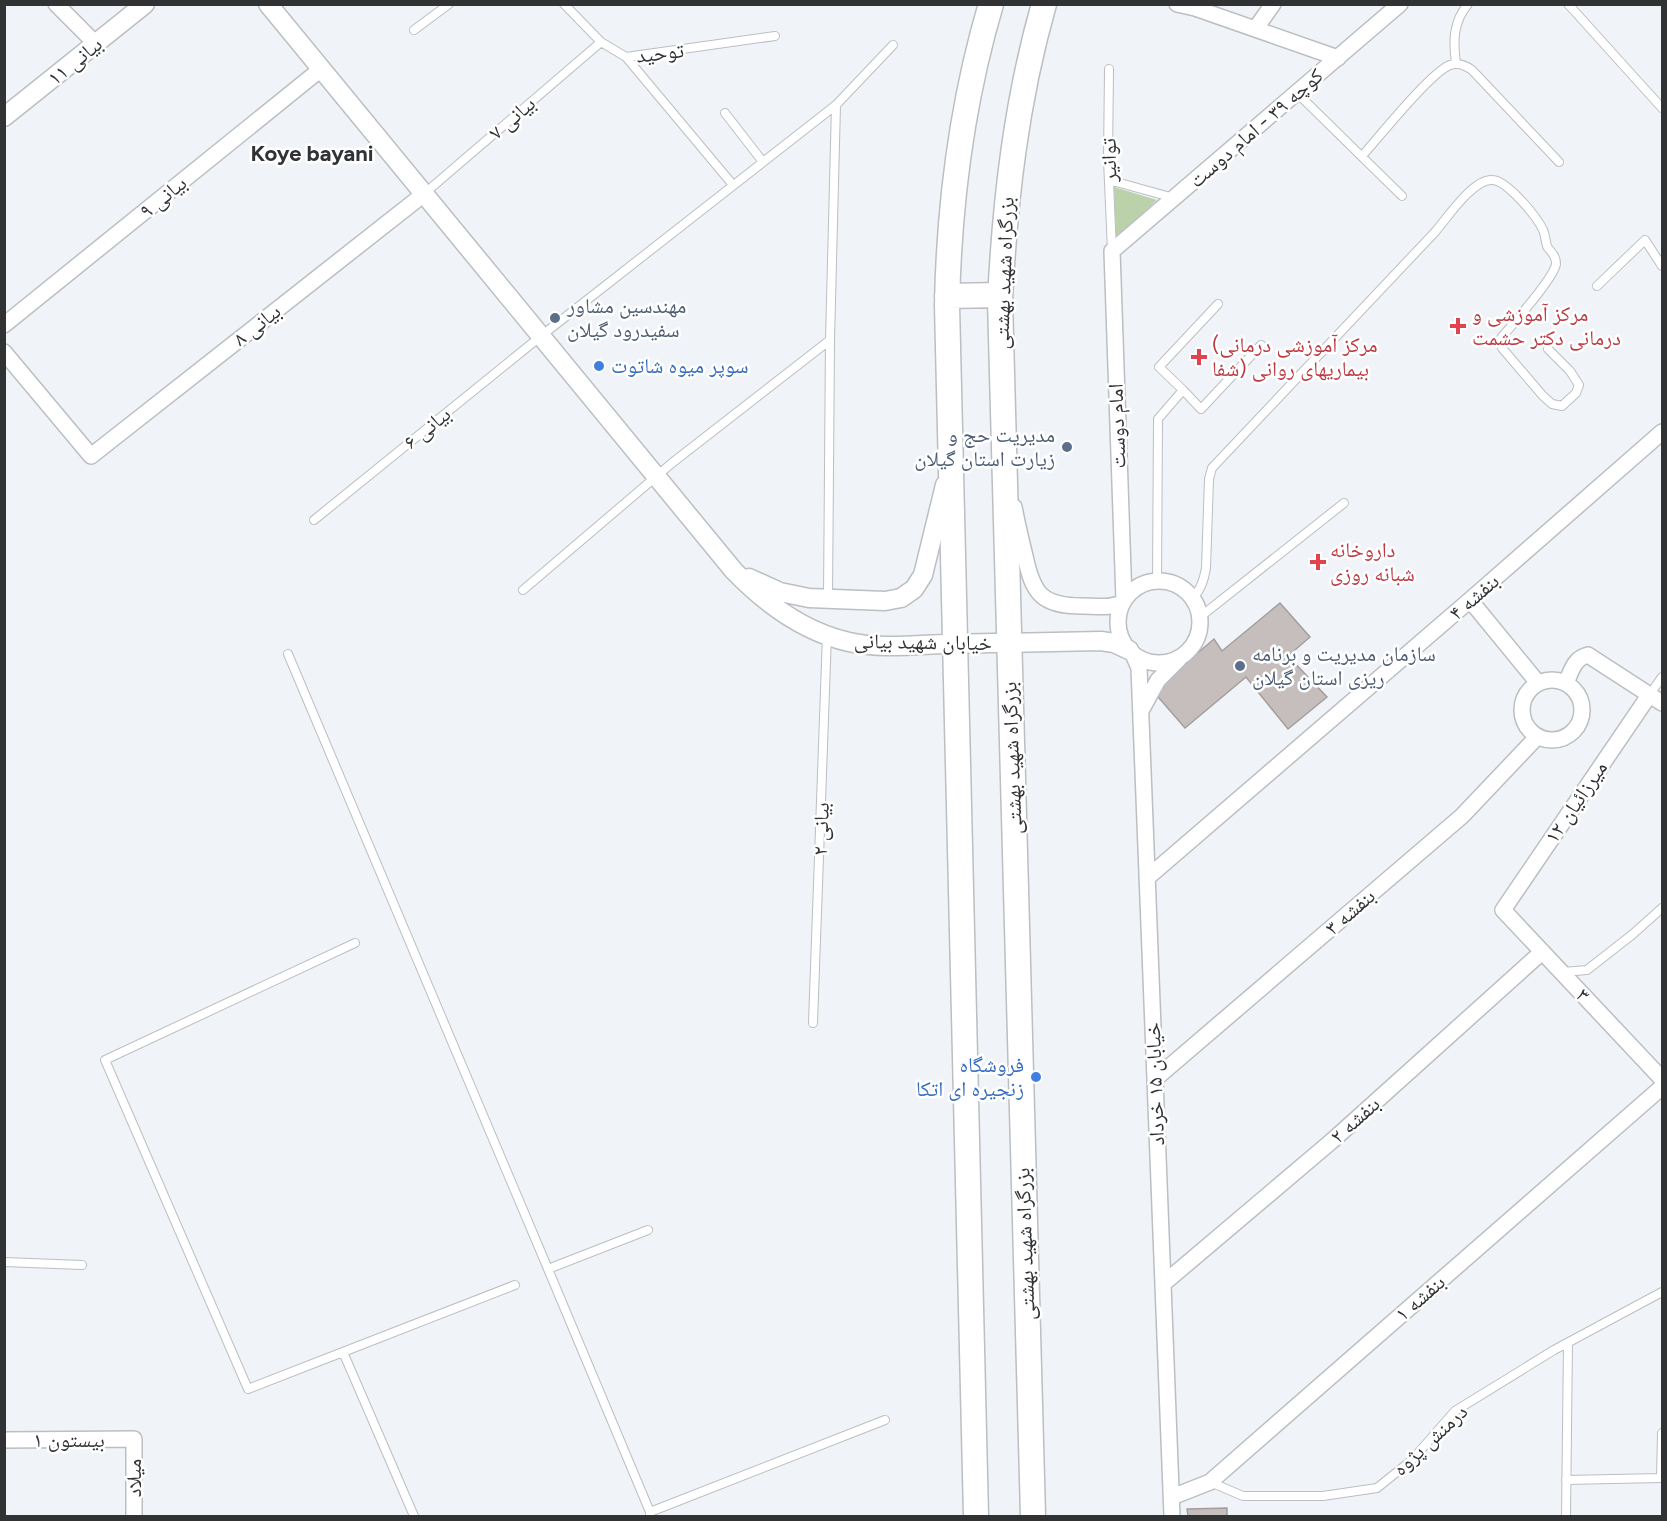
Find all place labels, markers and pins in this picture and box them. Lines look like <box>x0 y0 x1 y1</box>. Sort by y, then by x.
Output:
place label: مهندسین مشاور سفیدرود گیلان <box>566 293 686 342</box>
place label: مرکز آموزشی و ‌درمانی دکتر حشمت <box>1472 301 1621 351</box>
marker: مهندسین مشاور سفیدرود گیلان <box>548 311 562 325</box>
marker: مرکز آموزشی و ‌درمانی دکتر حشمت <box>1449 317 1467 335</box>
place label: (مرکز آموزشی درمانی بیماریهای روانی (شفا <box>1212 332 1378 382</box>
marker: (مرکز آموزشی درمانی بیماریهای روانی (شفا <box>1190 348 1208 366</box>
place label: سوپر میوه شاتوت <box>611 353 749 378</box>
marker: سوپر میوه شاتوت <box>592 359 606 373</box>
place label: مدیریت حج و زیارت استان گیلان <box>914 422 1055 471</box>
marker: مدیریت حج و زیارت استان گیلان <box>1060 440 1074 454</box>
place label: داروخانه شبانه روزی <box>1330 537 1415 586</box>
marker: داروخانه شبانه روزی <box>1311 555 1325 569</box>
place label: سازمان مدیریت و برنامه ریزی استان گیلان <box>1252 641 1436 690</box>
marker: سازمان مدیریت و برنامه ریزی استان گیلان <box>1233 659 1247 673</box>
place label: فروشگاه زنجیره ای اتکا <box>916 1052 1024 1101</box>
marker: فروشگاه زنجیره ای اتکا <box>1029 1070 1043 1084</box>

